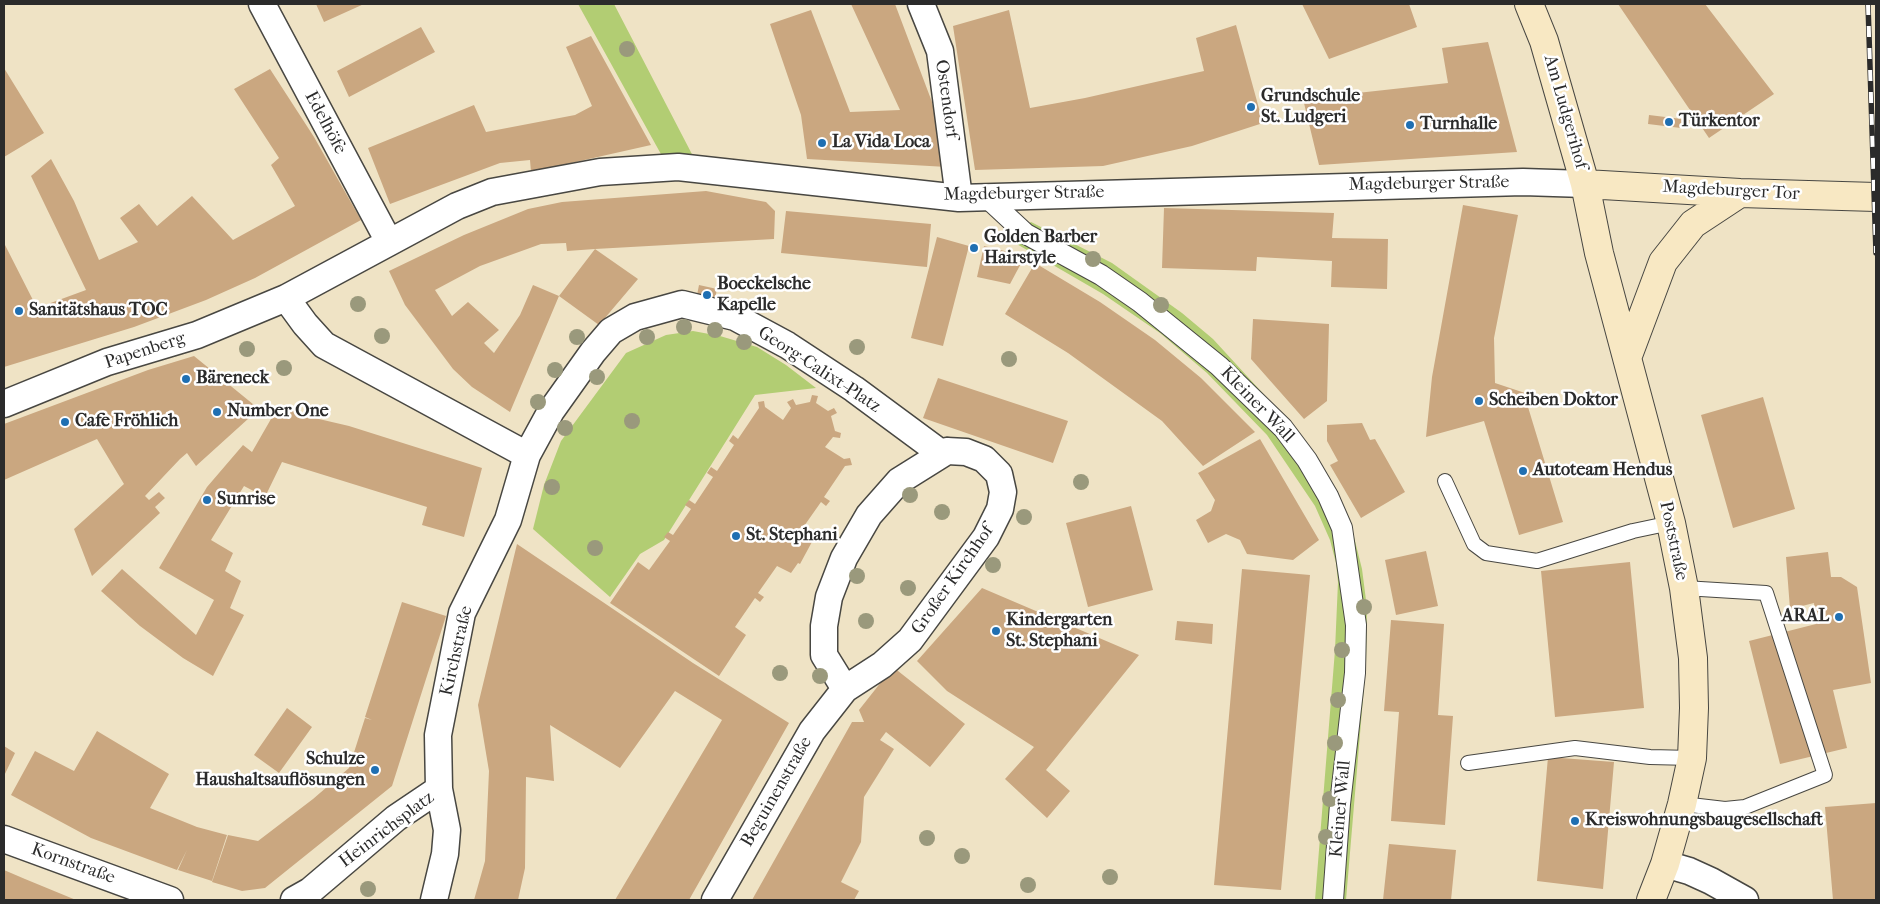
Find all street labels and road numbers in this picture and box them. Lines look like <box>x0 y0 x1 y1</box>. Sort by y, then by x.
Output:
street label: Am Ludgerihof <box>1538 52 1592 172</box>
street label: Ostendorf <box>930 58 962 140</box>
street label: Edelhöfe <box>299 88 351 158</box>
street label: Magdeburger Straße <box>1349 172 1509 196</box>
street label: Magdeburger Tor <box>1662 177 1800 205</box>
street label: Magdeburger Straße <box>944 182 1104 206</box>
street label: Georg-Calixt-Platz <box>753 322 885 418</box>
street label: Papenberg <box>102 328 188 374</box>
street label: Kleiner Wall <box>1215 362 1299 448</box>
street label: Poststraße <box>1654 499 1692 583</box>
street label: Großer Kirchhof <box>907 521 999 639</box>
street label: Kirchstraße <box>436 604 478 698</box>
street label: Beguinenstraße <box>737 733 817 851</box>
street label: Kleiner Wall <box>1326 759 1356 859</box>
street label: Heinrichsplatz <box>335 787 439 873</box>
street label: Kornstraße <box>28 839 118 889</box>

